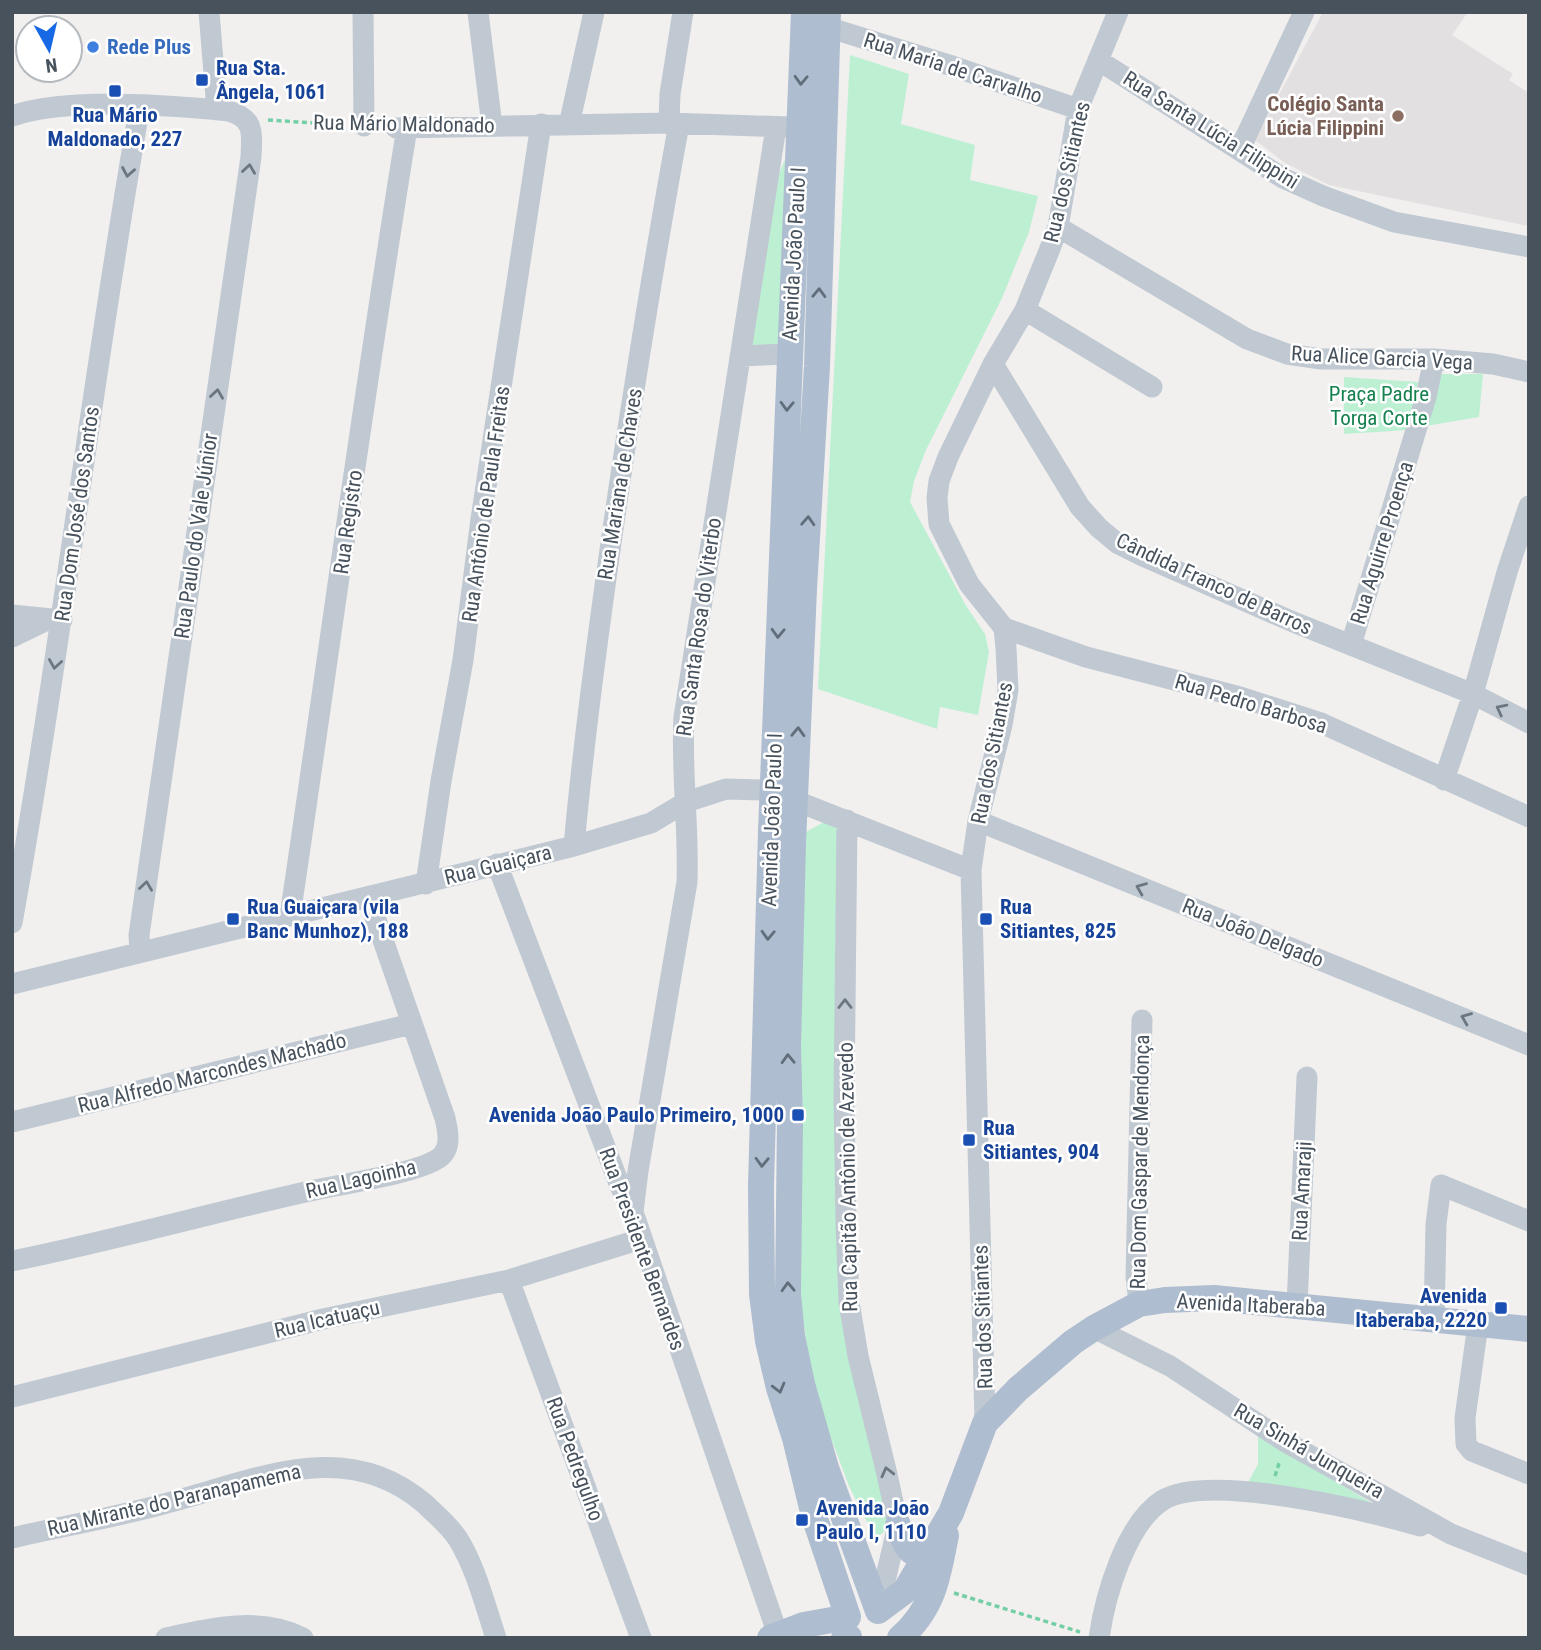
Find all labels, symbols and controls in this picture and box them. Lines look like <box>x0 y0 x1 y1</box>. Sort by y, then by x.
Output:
north arrow <box>14 14 84 84</box>
street label: Rua Maria de Carvalho <box>861 28 1045 108</box>
place label: Rede Plus <box>107 35 191 59</box>
marker: Rede Plus <box>85 39 101 55</box>
text: N <box>44 53 59 78</box>
place label: Rua Sta. Ângela, 1061 <box>216 56 327 104</box>
street label: Rua Santa Lúcia Filippini <box>1119 66 1303 194</box>
marker: Rua Sta. Ângela, 1061 <box>194 72 210 88</box>
one-way arrow <box>793 76 809 86</box>
marker: Rua Mário Maldonado, 227 <box>107 83 123 99</box>
place label: Colégio Santa Lúcia Filippini <box>1267 92 1384 140</box>
street label: Rua dos Sitiantes <box>1039 99 1095 245</box>
place label: Rua Mário Maldonado, 227 <box>48 103 182 151</box>
marker: Colégio Santa Lúcia Filippini <box>1390 108 1406 124</box>
street label: Rua Mário Maldonado <box>313 110 495 138</box>
one-way arrow <box>242 163 257 175</box>
one-way arrow <box>121 167 136 178</box>
street label: Avenida João Paulo I <box>777 167 811 341</box>
one-way arrow <box>811 288 827 298</box>
street label: Rua Alice Garcia Vega <box>1291 341 1473 375</box>
park label: Praça Padre Torga Corte <box>1329 382 1429 430</box>
street label: Rua Antônio de Paula Freitas <box>458 384 514 624</box>
street label: Rua Mariana de Chaves <box>593 386 647 582</box>
one-way arrow <box>209 388 224 400</box>
one-way arrow <box>780 400 795 411</box>
street label: Rua Dom José dos Santos <box>50 405 104 623</box>
street label: Rua Paulo do Vale Júnior <box>170 432 222 640</box>
street label: Rua Aguirre Proença <box>1346 459 1418 627</box>
street label: Rua Registro <box>329 468 367 576</box>
one-way arrow <box>800 515 815 526</box>
street label: Rua Santa Rosa do Viterbo <box>672 516 726 738</box>
street label: Cândida Franco de Barros <box>1112 528 1316 640</box>
one-way arrow <box>771 628 786 639</box>
one-way arrow <box>48 658 63 670</box>
street label: Rua Pedro Barbosa <box>1172 669 1330 739</box>
street label: Rua dos Sitiantes <box>966 680 1018 826</box>
one-way arrow <box>1496 703 1508 717</box>
one-way arrow <box>790 726 805 737</box>
street label: Avenida João Paulo I <box>757 733 787 907</box>
street label: Rua Guaiçara <box>442 840 554 890</box>
one-way arrow <box>138 880 153 892</box>
one-way arrow <box>1136 882 1148 896</box>
street label: Rua João Delgado <box>1179 894 1327 972</box>
place label: Rua Guaiçara (vila Banc Munhoz), 188 <box>247 895 409 943</box>
place label: Rua Sitiantes, 825 <box>1000 895 1116 943</box>
marker: Rua Guaiçara (vila Banc Munhoz), 188 <box>225 911 241 927</box>
marker: Rua Sitiantes, 825 <box>978 911 994 927</box>
one-way arrow <box>760 930 776 940</box>
one-way arrow <box>837 999 853 1009</box>
one-way arrow <box>1460 1013 1472 1027</box>
street label: Rua Alfredo Marcondes Machado <box>75 1028 349 1118</box>
street label: Rua Dom Gaspar de Mendonça <box>1126 1034 1154 1290</box>
street label: Rua Capitão Antônio de Azevedo <box>834 1042 862 1312</box>
one-way arrow <box>781 1054 796 1065</box>
place label: Avenida João Paulo Primeiro, 1000 <box>489 1103 784 1127</box>
marker: Avenida João Paulo Primeiro, 1000 <box>790 1107 806 1123</box>
place label: Rua Sitiantes, 904 <box>983 1116 1099 1164</box>
marker: Rua Sitiantes, 904 <box>961 1132 977 1148</box>
street label: Rua Amaraji <box>1287 1141 1317 1241</box>
street label: Rua Presidente Bernardes <box>594 1145 690 1353</box>
street label: Rua Lagoinha <box>304 1155 418 1203</box>
one-way arrow <box>754 1157 769 1168</box>
street label: Rua dos Sitiantes <box>968 1245 998 1389</box>
one-way arrow <box>781 1281 796 1292</box>
place label: Avenida Itaberaba, 2220 <box>1355 1284 1487 1332</box>
street label: Avenida Itaberaba <box>1176 1289 1326 1321</box>
street label: Rua Icatuaçu <box>272 1295 382 1343</box>
marker: Avenida Itaberaba, 2220 <box>1493 1300 1509 1316</box>
one-way arrow <box>771 1382 785 1394</box>
street label: Rua Pedregulho <box>541 1394 609 1524</box>
street label: Rua Sinhá Junqueira <box>1230 1398 1388 1504</box>
street label: Rua Mirante do Paranapamema <box>45 1459 303 1541</box>
one-way arrow <box>881 1466 895 1478</box>
place label: Avenida João Paulo I, 1110 <box>816 1496 929 1544</box>
marker: Avenida João Paulo I, 1110 <box>794 1512 810 1528</box>

